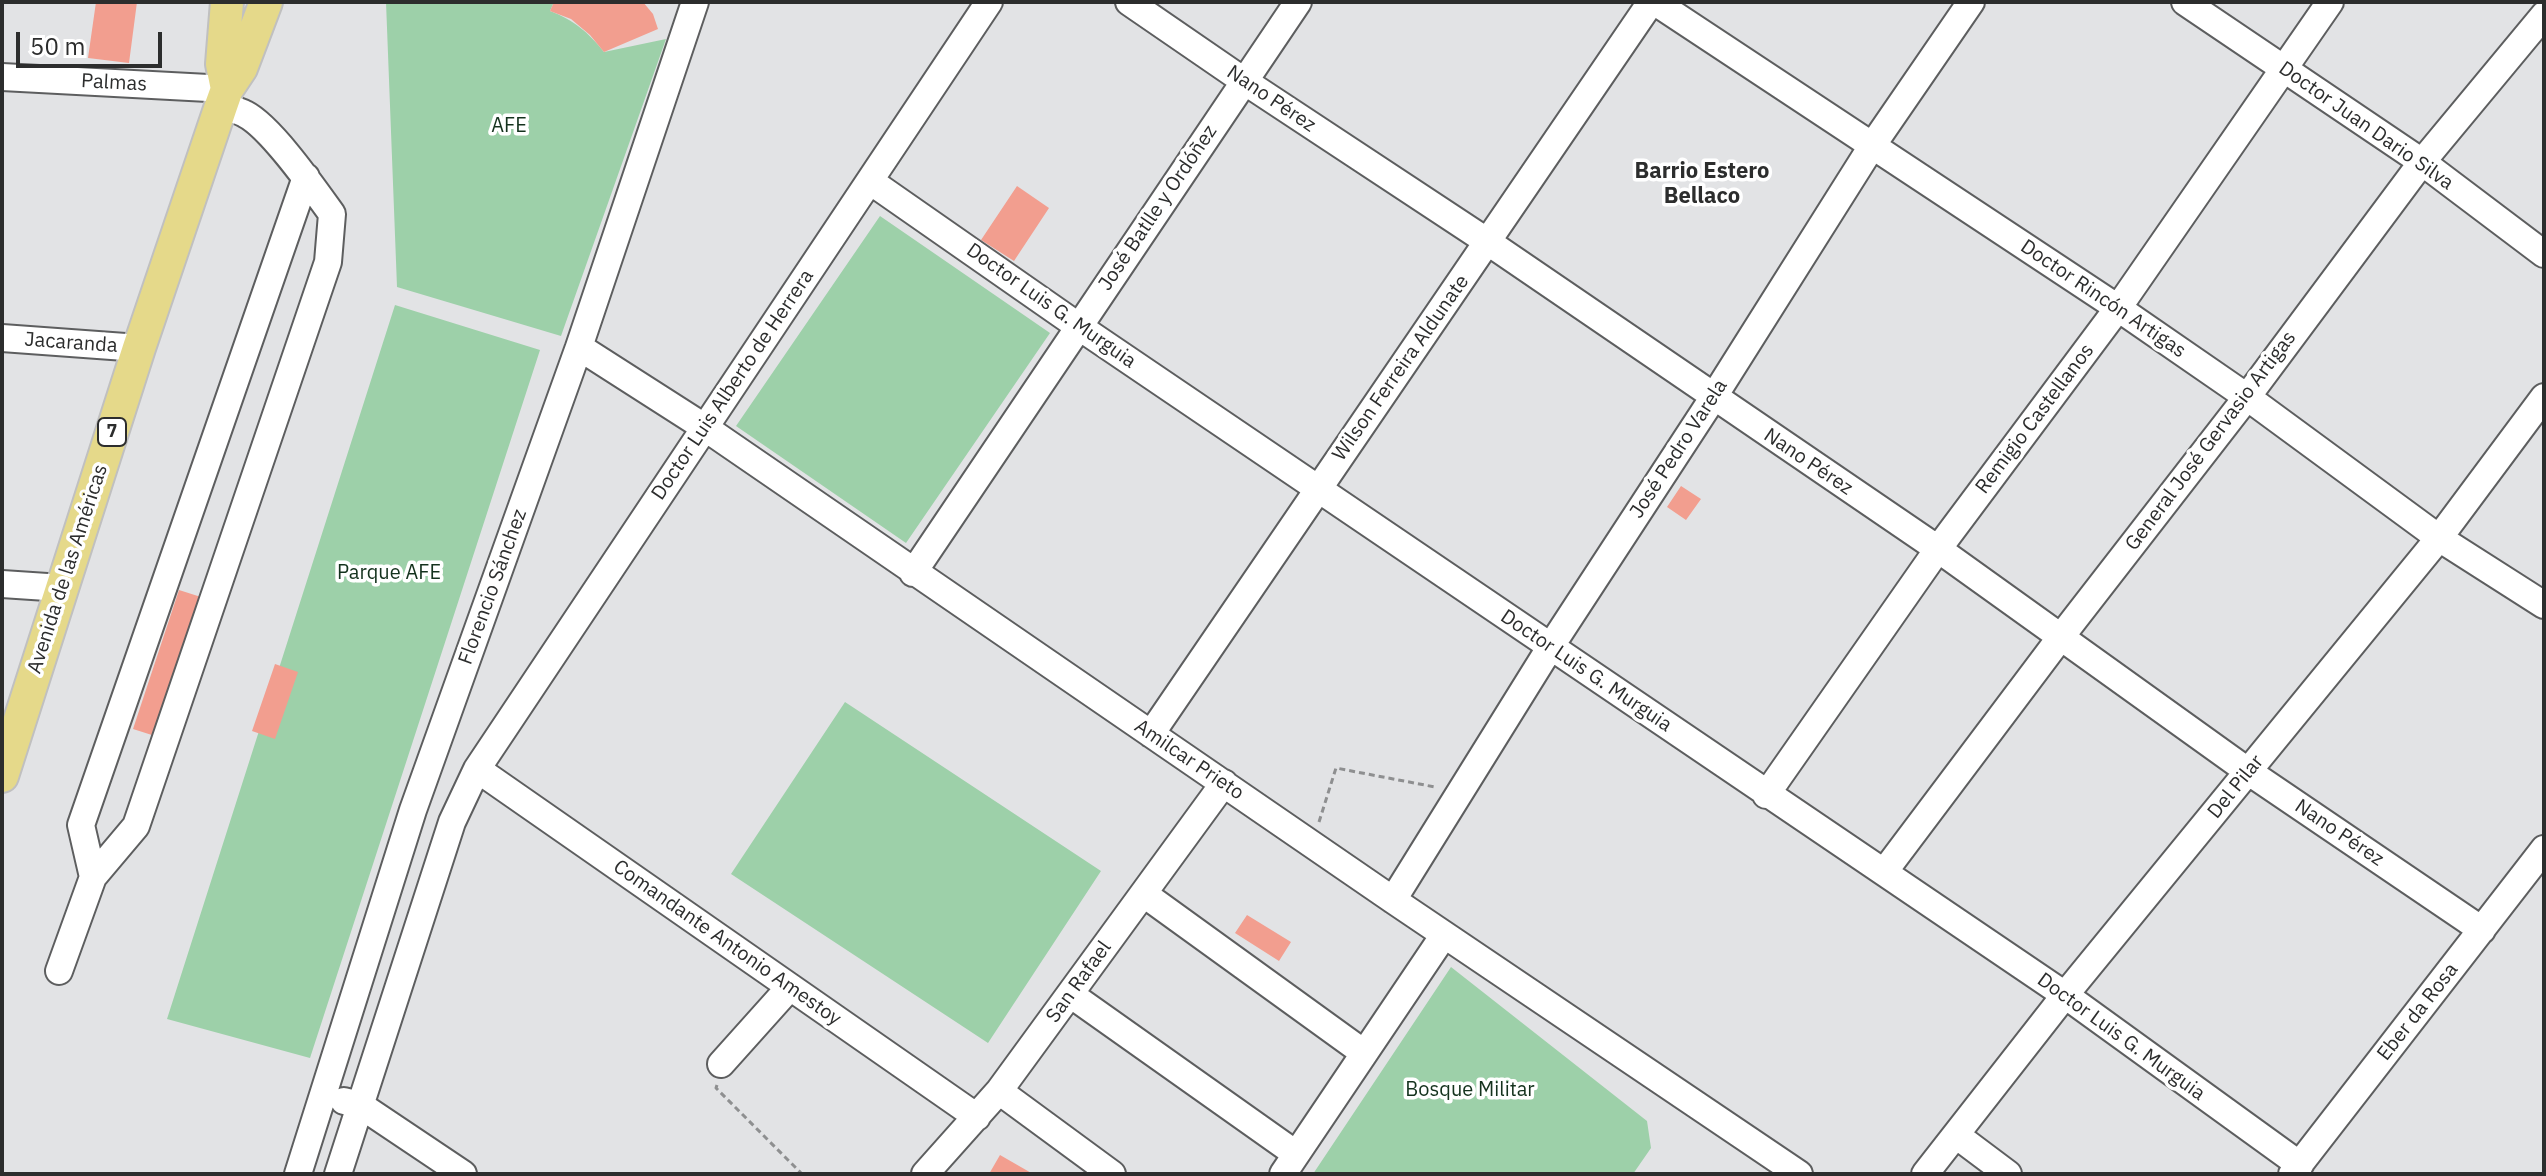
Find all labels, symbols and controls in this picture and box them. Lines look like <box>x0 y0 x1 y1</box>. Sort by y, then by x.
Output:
scale bar <box>20 16 166 66</box>
text: 50 m <box>30 30 85 62</box>
street label: Doctor Juan Dario Silva <box>2274 57 2458 195</box>
street label: Nano Pérez <box>1222 60 1320 138</box>
street label: Palmas <box>80 69 148 97</box>
park label: AFE <box>491 114 527 138</box>
street label: José Batlle y Ordóñez <box>1094 121 1222 295</box>
district label: Barrio Estero Bellaco <box>1634 159 1770 210</box>
street label: Doctor Rincón Artigas <box>2016 235 2190 363</box>
street label: Doctor Luis G. Murguia <box>962 238 1140 374</box>
street label: Doctor Luis Alberto de Herrera <box>647 265 819 505</box>
street label: Wilson Ferreira Aldunate <box>1328 270 1474 466</box>
street label: General José Gervasio Artigas <box>2121 326 2301 556</box>
street label: Jacaranda <box>24 328 118 358</box>
street label: Remigio Castellanos <box>1971 339 2099 499</box>
street label: José Pedro Varela <box>1625 375 1733 523</box>
road number: 7 <box>98 418 126 446</box>
street label: Nano Pérez <box>1759 423 1857 501</box>
street label: Avenida de las Américas <box>23 461 113 677</box>
street label: Florencio Sánchez <box>454 506 532 668</box>
park label: Parque AFE <box>337 561 441 585</box>
street label: Doctor Luis G. Murguia <box>1496 605 1676 737</box>
street label: Amilcar Prieto <box>1130 715 1248 805</box>
street label: Del Pilar <box>2203 750 2269 824</box>
street label: Nano Pérez <box>2290 794 2388 872</box>
street label: Comandante Antonio Amestoy <box>608 855 846 1031</box>
street label: San Rafael <box>1041 936 1117 1028</box>
street label: Eber da Rosa <box>2372 958 2464 1066</box>
street label: Doctor Luis G. Murguia <box>2032 968 2210 1106</box>
park label: Bosque Militar <box>1405 1078 1535 1102</box>

